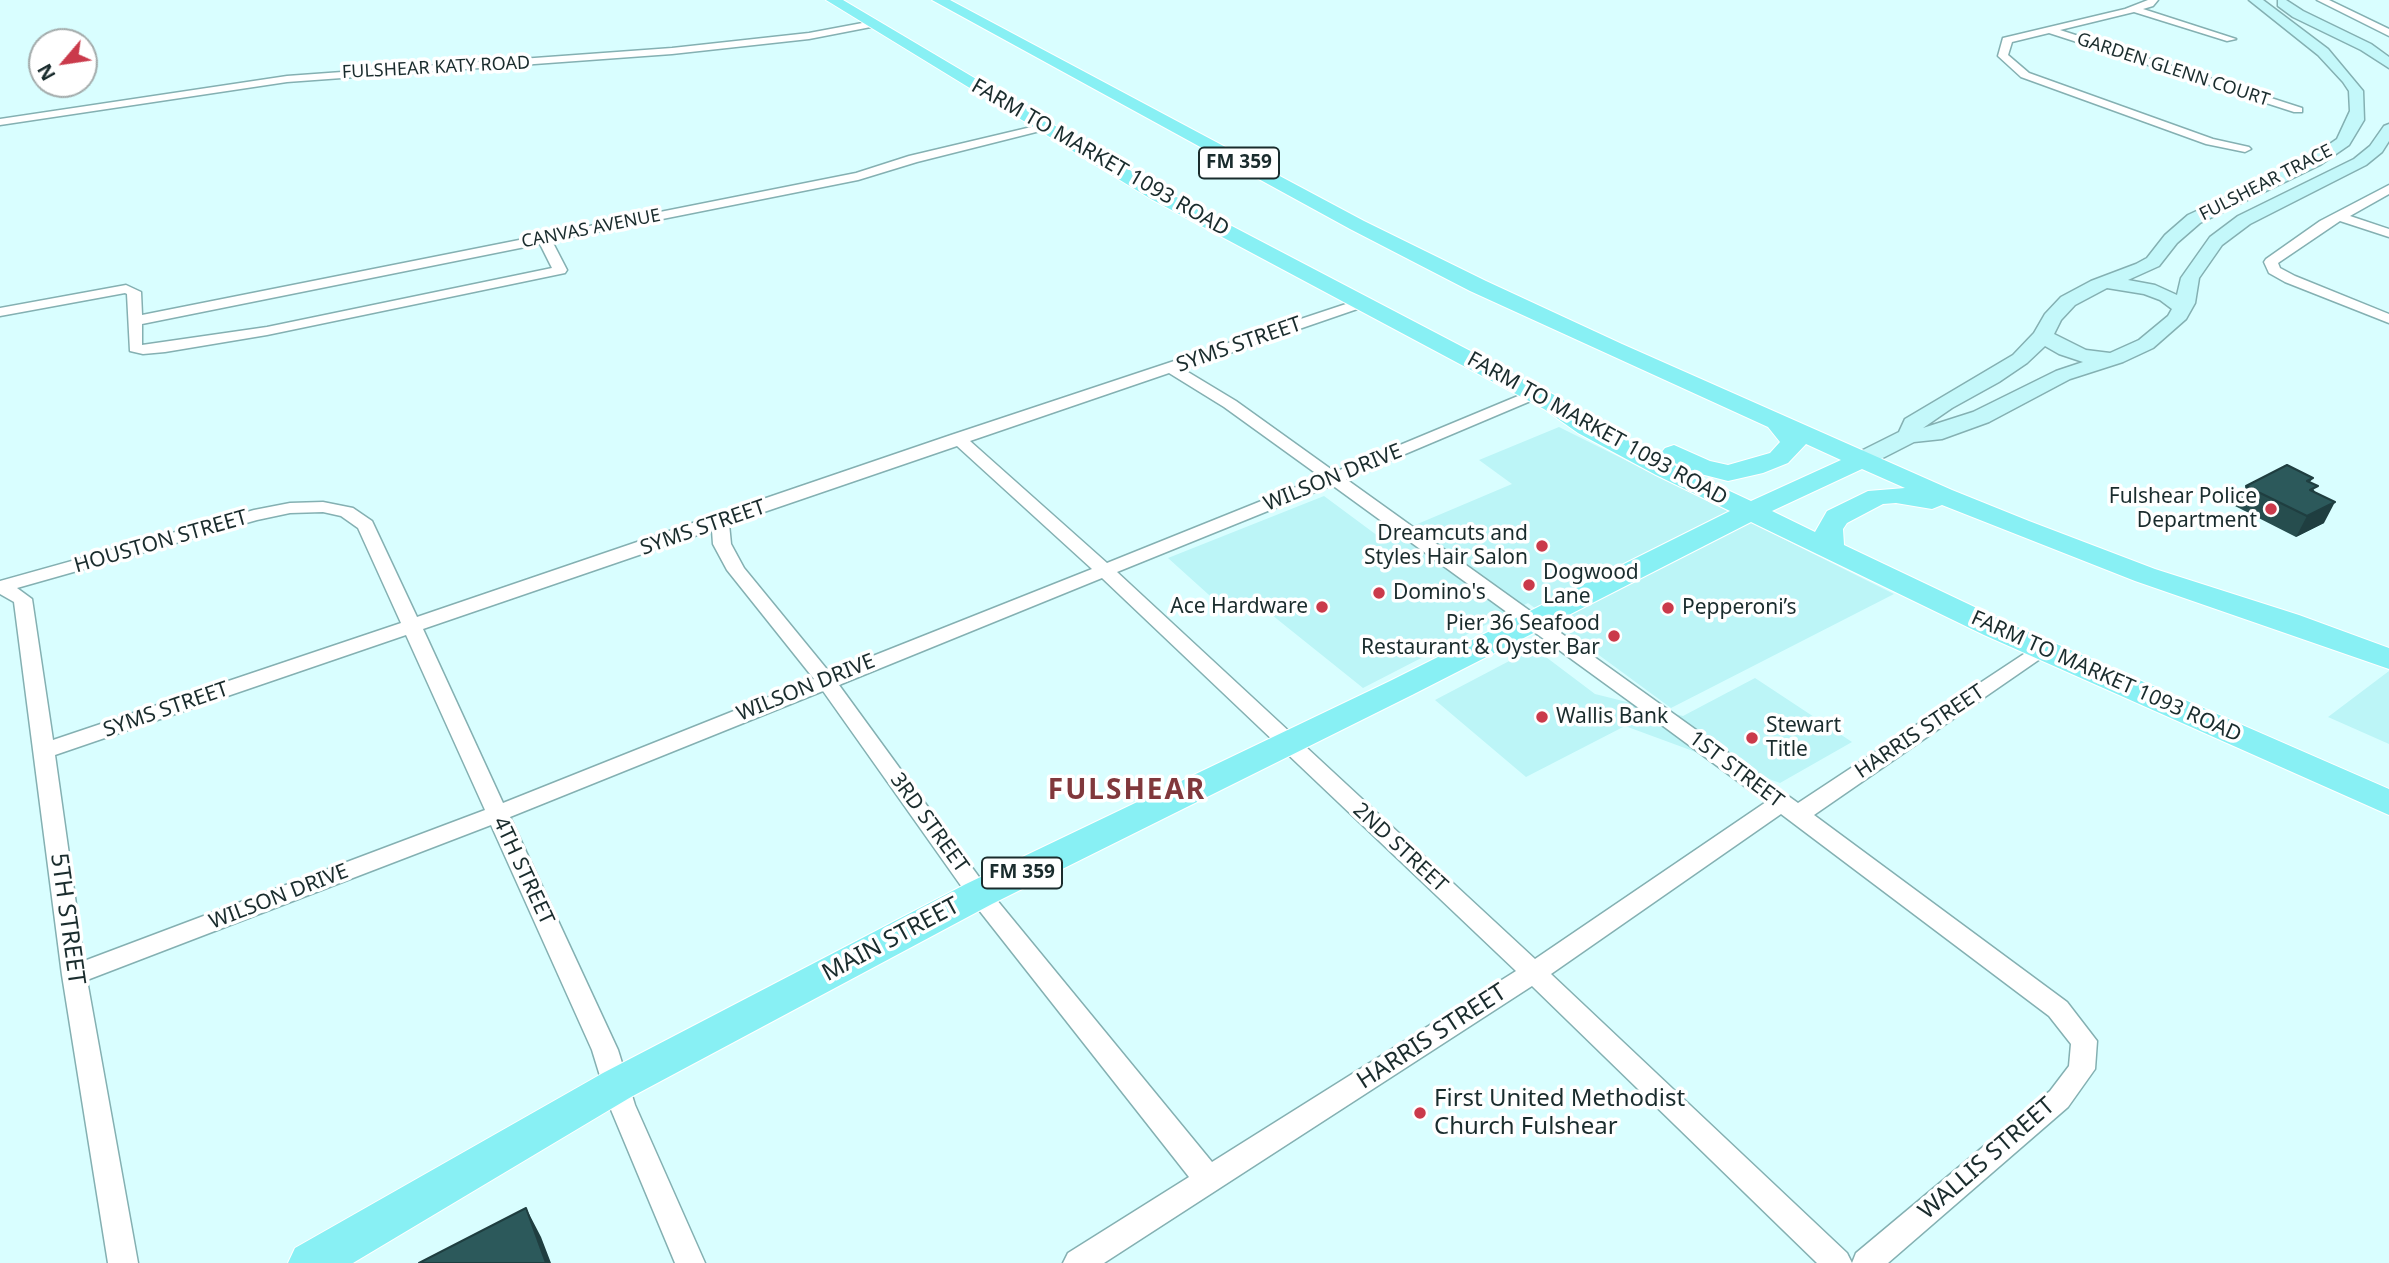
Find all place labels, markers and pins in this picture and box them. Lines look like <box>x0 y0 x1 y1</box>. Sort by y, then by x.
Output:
place label: Fulshear Police Department <box>2109 484 2257 534</box>
marker: Fulshear Police Department <box>2263 501 2279 517</box>
place label: Dreamcuts and Styles Hair Salon <box>1364 521 1528 571</box>
marker: Dreamcuts and Styles Hair Salon <box>1534 538 1550 554</box>
place label: Dogwood Lane <box>1543 560 1639 610</box>
marker: Dogwood Lane <box>1521 577 1537 593</box>
place label: Domino's <box>1393 580 1486 606</box>
marker: Domino's <box>1371 585 1387 601</box>
place label: Ace Hardware <box>1170 594 1308 620</box>
place label: Pepperoni’s <box>1682 595 1797 621</box>
marker: Ace Hardware <box>1314 599 1330 615</box>
marker: Pepperoni’s <box>1660 600 1676 616</box>
place label: Pier 36 Seafood Restaurant & Oyster Bar <box>1361 611 1600 661</box>
marker: Pier 36 Seafood Restaurant & Oyster Bar <box>1606 628 1622 644</box>
place label: Wallis Bank <box>1556 704 1668 730</box>
marker: Wallis Bank <box>1534 709 1550 725</box>
place label: Stewart Title <box>1766 713 1841 763</box>
marker: Stewart Title <box>1744 730 1760 746</box>
place label: First United Methodist Church Fulshear <box>1434 1085 1685 1141</box>
marker: First United Methodist Church Fulshear <box>1412 1105 1428 1121</box>

